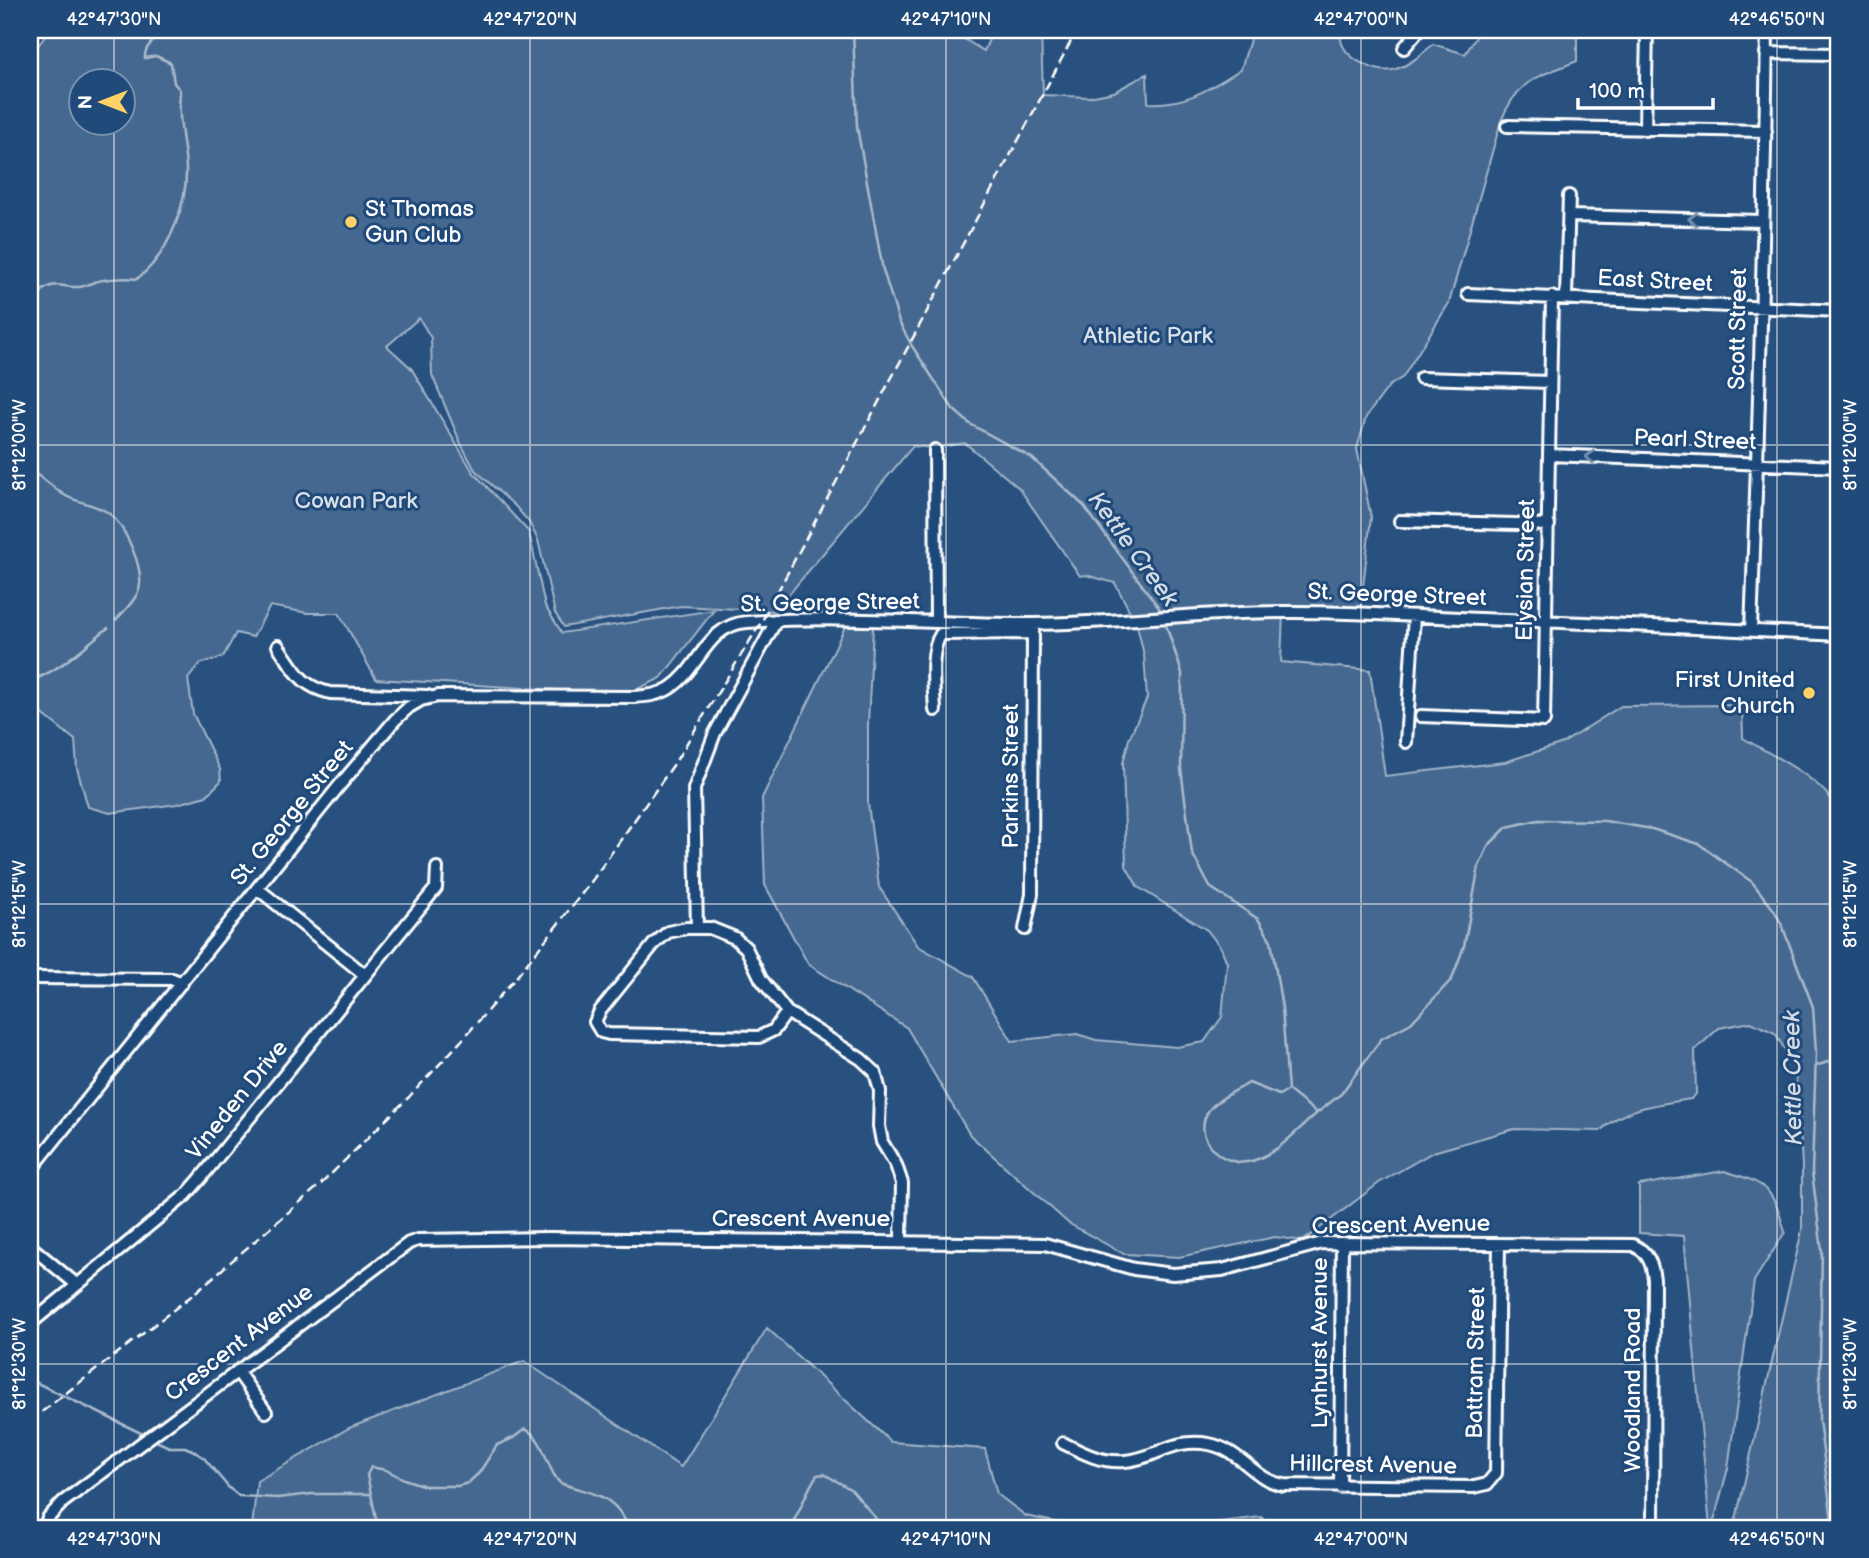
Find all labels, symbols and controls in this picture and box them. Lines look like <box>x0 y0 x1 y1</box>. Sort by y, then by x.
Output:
text: 42°47'30"N <box>66 9 162 30</box>
text: 42°47'20"N <box>483 9 577 30</box>
text: 42°47'10"N <box>901 9 991 30</box>
text: 42°47'00"N <box>1314 9 1408 30</box>
text: 42°46'50"N <box>1729 9 1825 30</box>
north arrow <box>66 66 136 136</box>
scale bar <box>1578 66 1713 110</box>
text: 100 m <box>1589 79 1645 104</box>
text: N <box>75 95 98 109</box>
place label: St Thomas Gun Club <box>365 195 474 249</box>
one-way arrow <box>1688 212 1699 227</box>
marker: St Thomas Gun Club <box>343 214 359 230</box>
street label: East Street <box>1597 264 1713 298</box>
street label: Scott Street <box>1723 268 1753 390</box>
park label: Athletic Park <box>1083 322 1213 350</box>
text: 81°12'00"W <box>9 399 30 491</box>
text: 81°12'00"W <box>1840 399 1861 491</box>
street label: Pearl Street <box>1633 424 1757 456</box>
one-way arrow <box>1584 449 1595 464</box>
water label: Kettle Creek <box>1082 486 1185 613</box>
park label: Cowan Park <box>295 487 418 515</box>
street label: Elysian Street <box>1511 499 1541 641</box>
street label: St. George Street <box>1307 578 1487 612</box>
street label: St. George Street <box>740 587 920 619</box>
place label: First United Church <box>1675 666 1795 720</box>
marker: First United Church <box>1801 685 1817 701</box>
street label: Parkins Street <box>997 704 1025 848</box>
street label: St. George Street <box>225 735 359 891</box>
text: 81°12'15"W <box>9 860 30 948</box>
text: 81°12'15"W <box>1840 860 1861 948</box>
water label: Kettle Creek <box>1777 1009 1809 1146</box>
street label: Vineden Drive <box>180 1034 294 1166</box>
street label: Crescent Avenue <box>712 1205 890 1233</box>
street label: Crescent Avenue <box>1312 1209 1490 1241</box>
street label: Lynhurst Avenue <box>1306 1257 1334 1429</box>
street label: Crescent Avenue <box>159 1278 319 1408</box>
street label: Battram Street <box>1461 1287 1491 1439</box>
street label: Woodland Road <box>1619 1308 1647 1472</box>
text: 81°12'30"W <box>9 1317 30 1410</box>
text: 81°12'30"W <box>1840 1317 1861 1410</box>
street label: Hillcrest Avenue <box>1289 1450 1457 1480</box>
text: 42°47'30"N <box>66 1529 162 1550</box>
text: 42°47'20"N <box>483 1529 577 1550</box>
text: 42°47'10"N <box>901 1529 991 1550</box>
text: 42°47'00"N <box>1314 1529 1408 1550</box>
text: 42°46'50"N <box>1729 1529 1825 1550</box>

